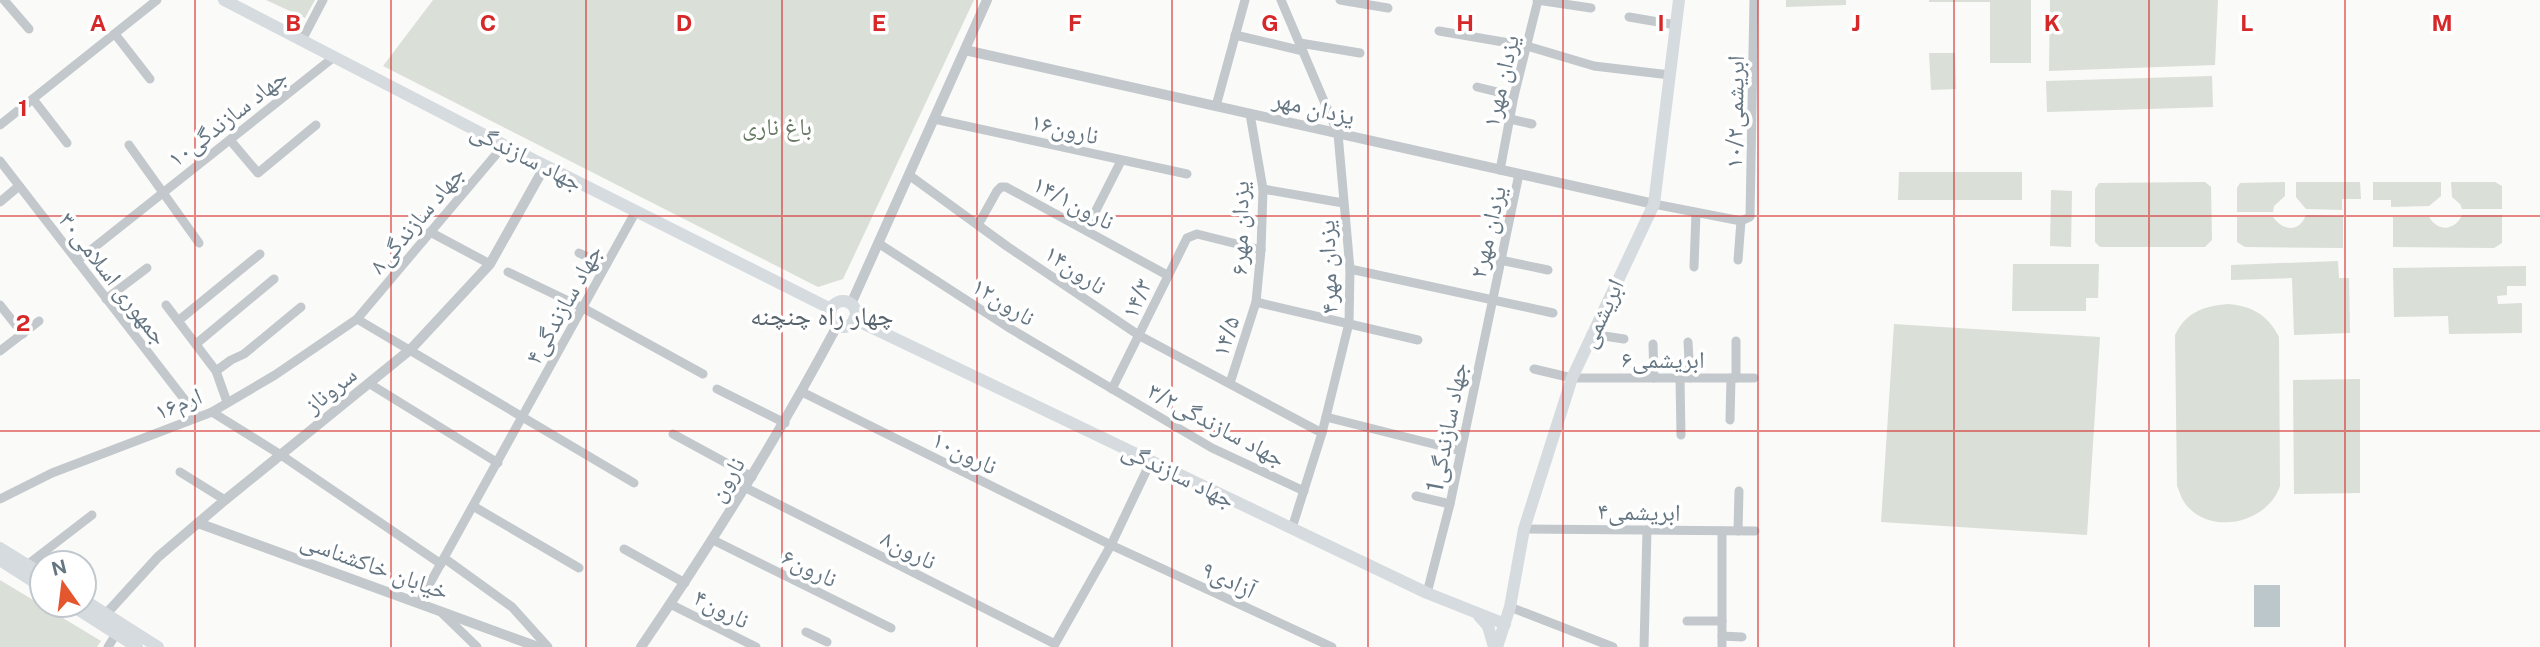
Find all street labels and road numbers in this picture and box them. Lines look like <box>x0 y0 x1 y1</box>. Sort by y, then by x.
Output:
street label: یزدان مهر۱ <box>1476 32 1525 130</box>
street label: ۱۰/۲ابریشمی <box>1719 55 1750 169</box>
street label: جهاد سازندگی۱۰ <box>162 62 293 173</box>
street label: یزدان مهر <box>1269 84 1358 131</box>
street label: نارون۱۶ <box>1028 107 1102 150</box>
street label: جهاد سازندگی <box>466 116 588 197</box>
street label: جهاد سازندگی۸ <box>363 159 470 279</box>
street label: ۱۴/۱نارون <box>1028 169 1119 236</box>
street label: یزدان مهر۶ <box>1224 181 1255 275</box>
street label: یزدان مهر۲ <box>1463 183 1512 281</box>
street label: جمهوری اسلامی۳۰ <box>53 206 174 351</box>
street label: یزدان مهر۴ <box>1311 219 1344 314</box>
street label: نارون۱۴ <box>1039 238 1112 301</box>
street label: جهاد سازندگی۴ <box>519 239 608 369</box>
street label: نارون۱۲ <box>967 271 1041 332</box>
street label: ۱۴/۳ <box>1115 274 1157 322</box>
street label: ابریشمی <box>1573 274 1630 352</box>
street label: ۱۴/۵ <box>1205 312 1245 360</box>
street label: ابریشمی۶ <box>1621 345 1705 374</box>
street label: سروناز <box>298 360 362 419</box>
street label: 1جهاد سازندگی <box>1420 360 1473 494</box>
street label: ۳/۲جهاد سازندگی <box>1143 376 1291 473</box>
street label: ارم۱۶ <box>150 381 207 428</box>
street label: نارون۱۰ <box>928 424 1002 481</box>
street label: جهاد سازندگی <box>1118 435 1240 514</box>
street label: نارون <box>702 452 751 507</box>
street label: ابریشمی۴ <box>1597 496 1681 527</box>
street label: نارون۸ <box>876 523 941 576</box>
street label: خیابان خاکشناسی <box>297 525 453 606</box>
street label: نارون۶ <box>777 542 842 593</box>
street label: آزادی۹ <box>1197 554 1261 605</box>
street label: نارون۴ <box>689 582 754 635</box>

